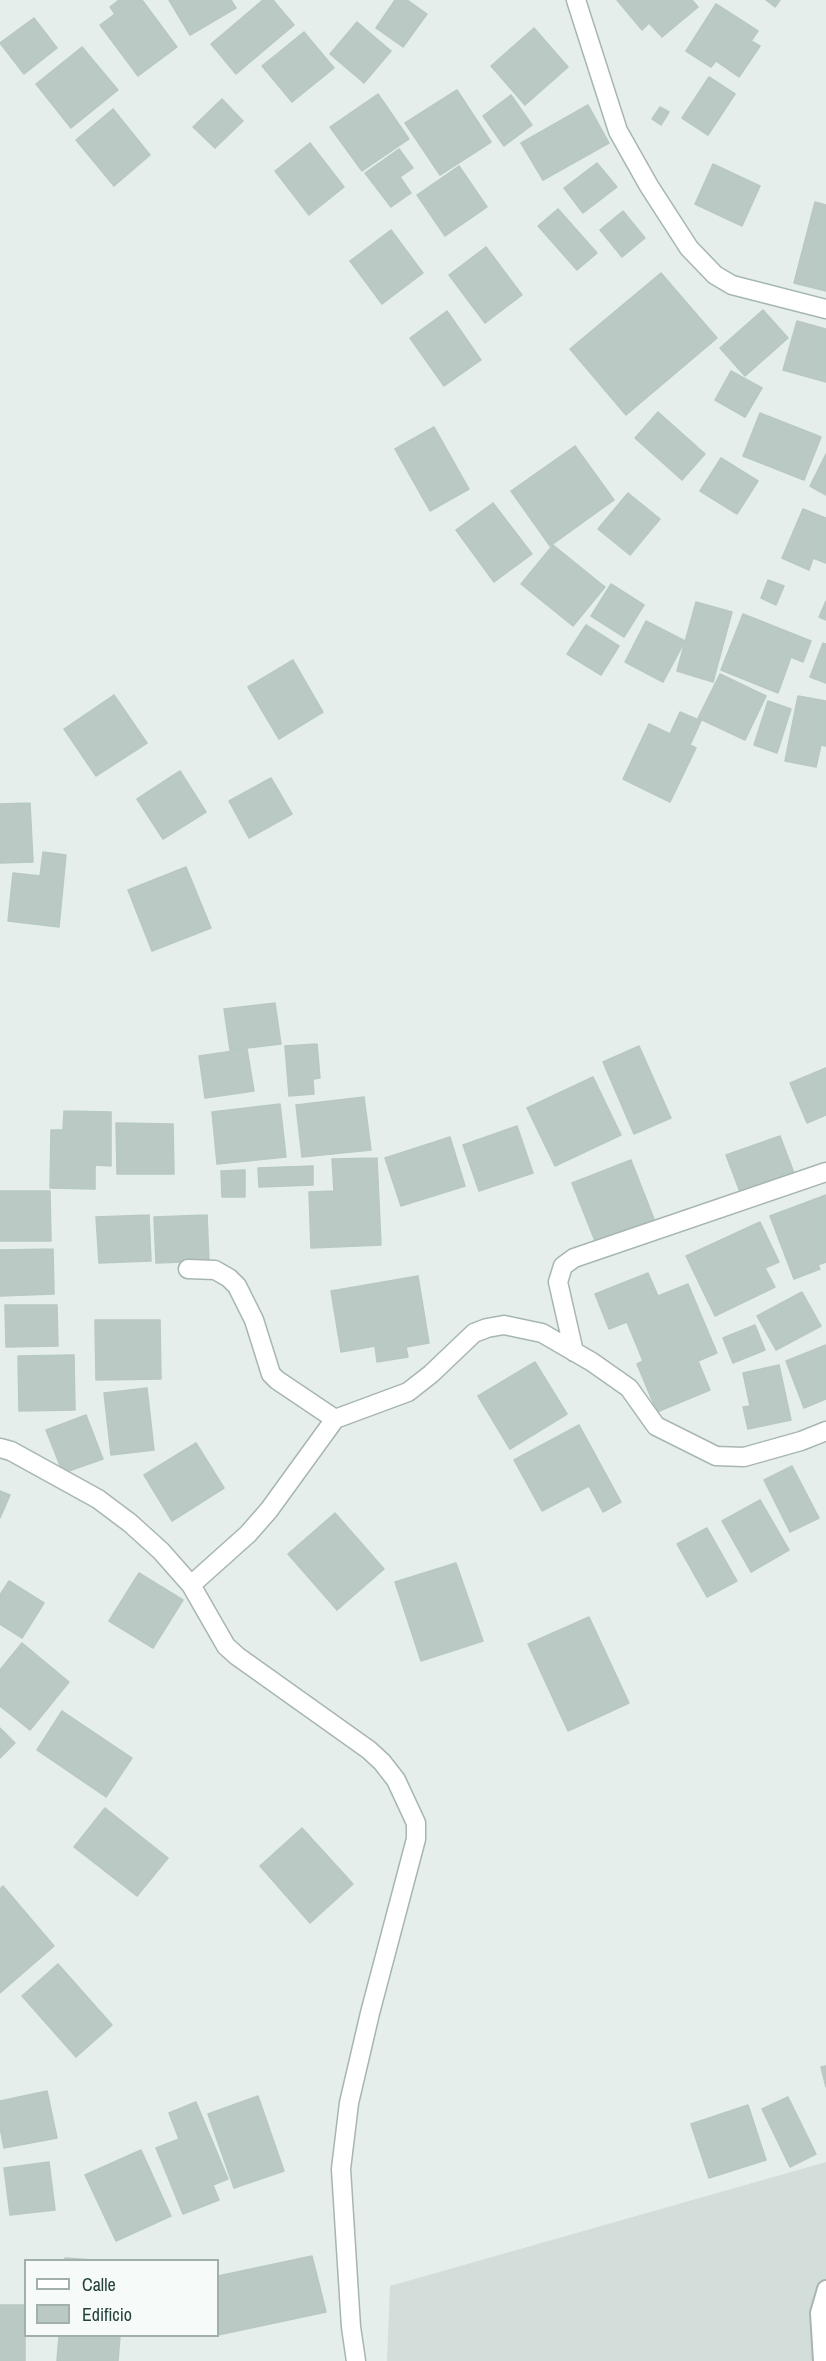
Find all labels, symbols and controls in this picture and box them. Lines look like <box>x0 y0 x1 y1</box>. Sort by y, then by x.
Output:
legend <box>24 2259 219 2337</box>
text: Calle <box>82 2272 116 2297</box>
text: Edificio <box>82 2302 132 2327</box>

